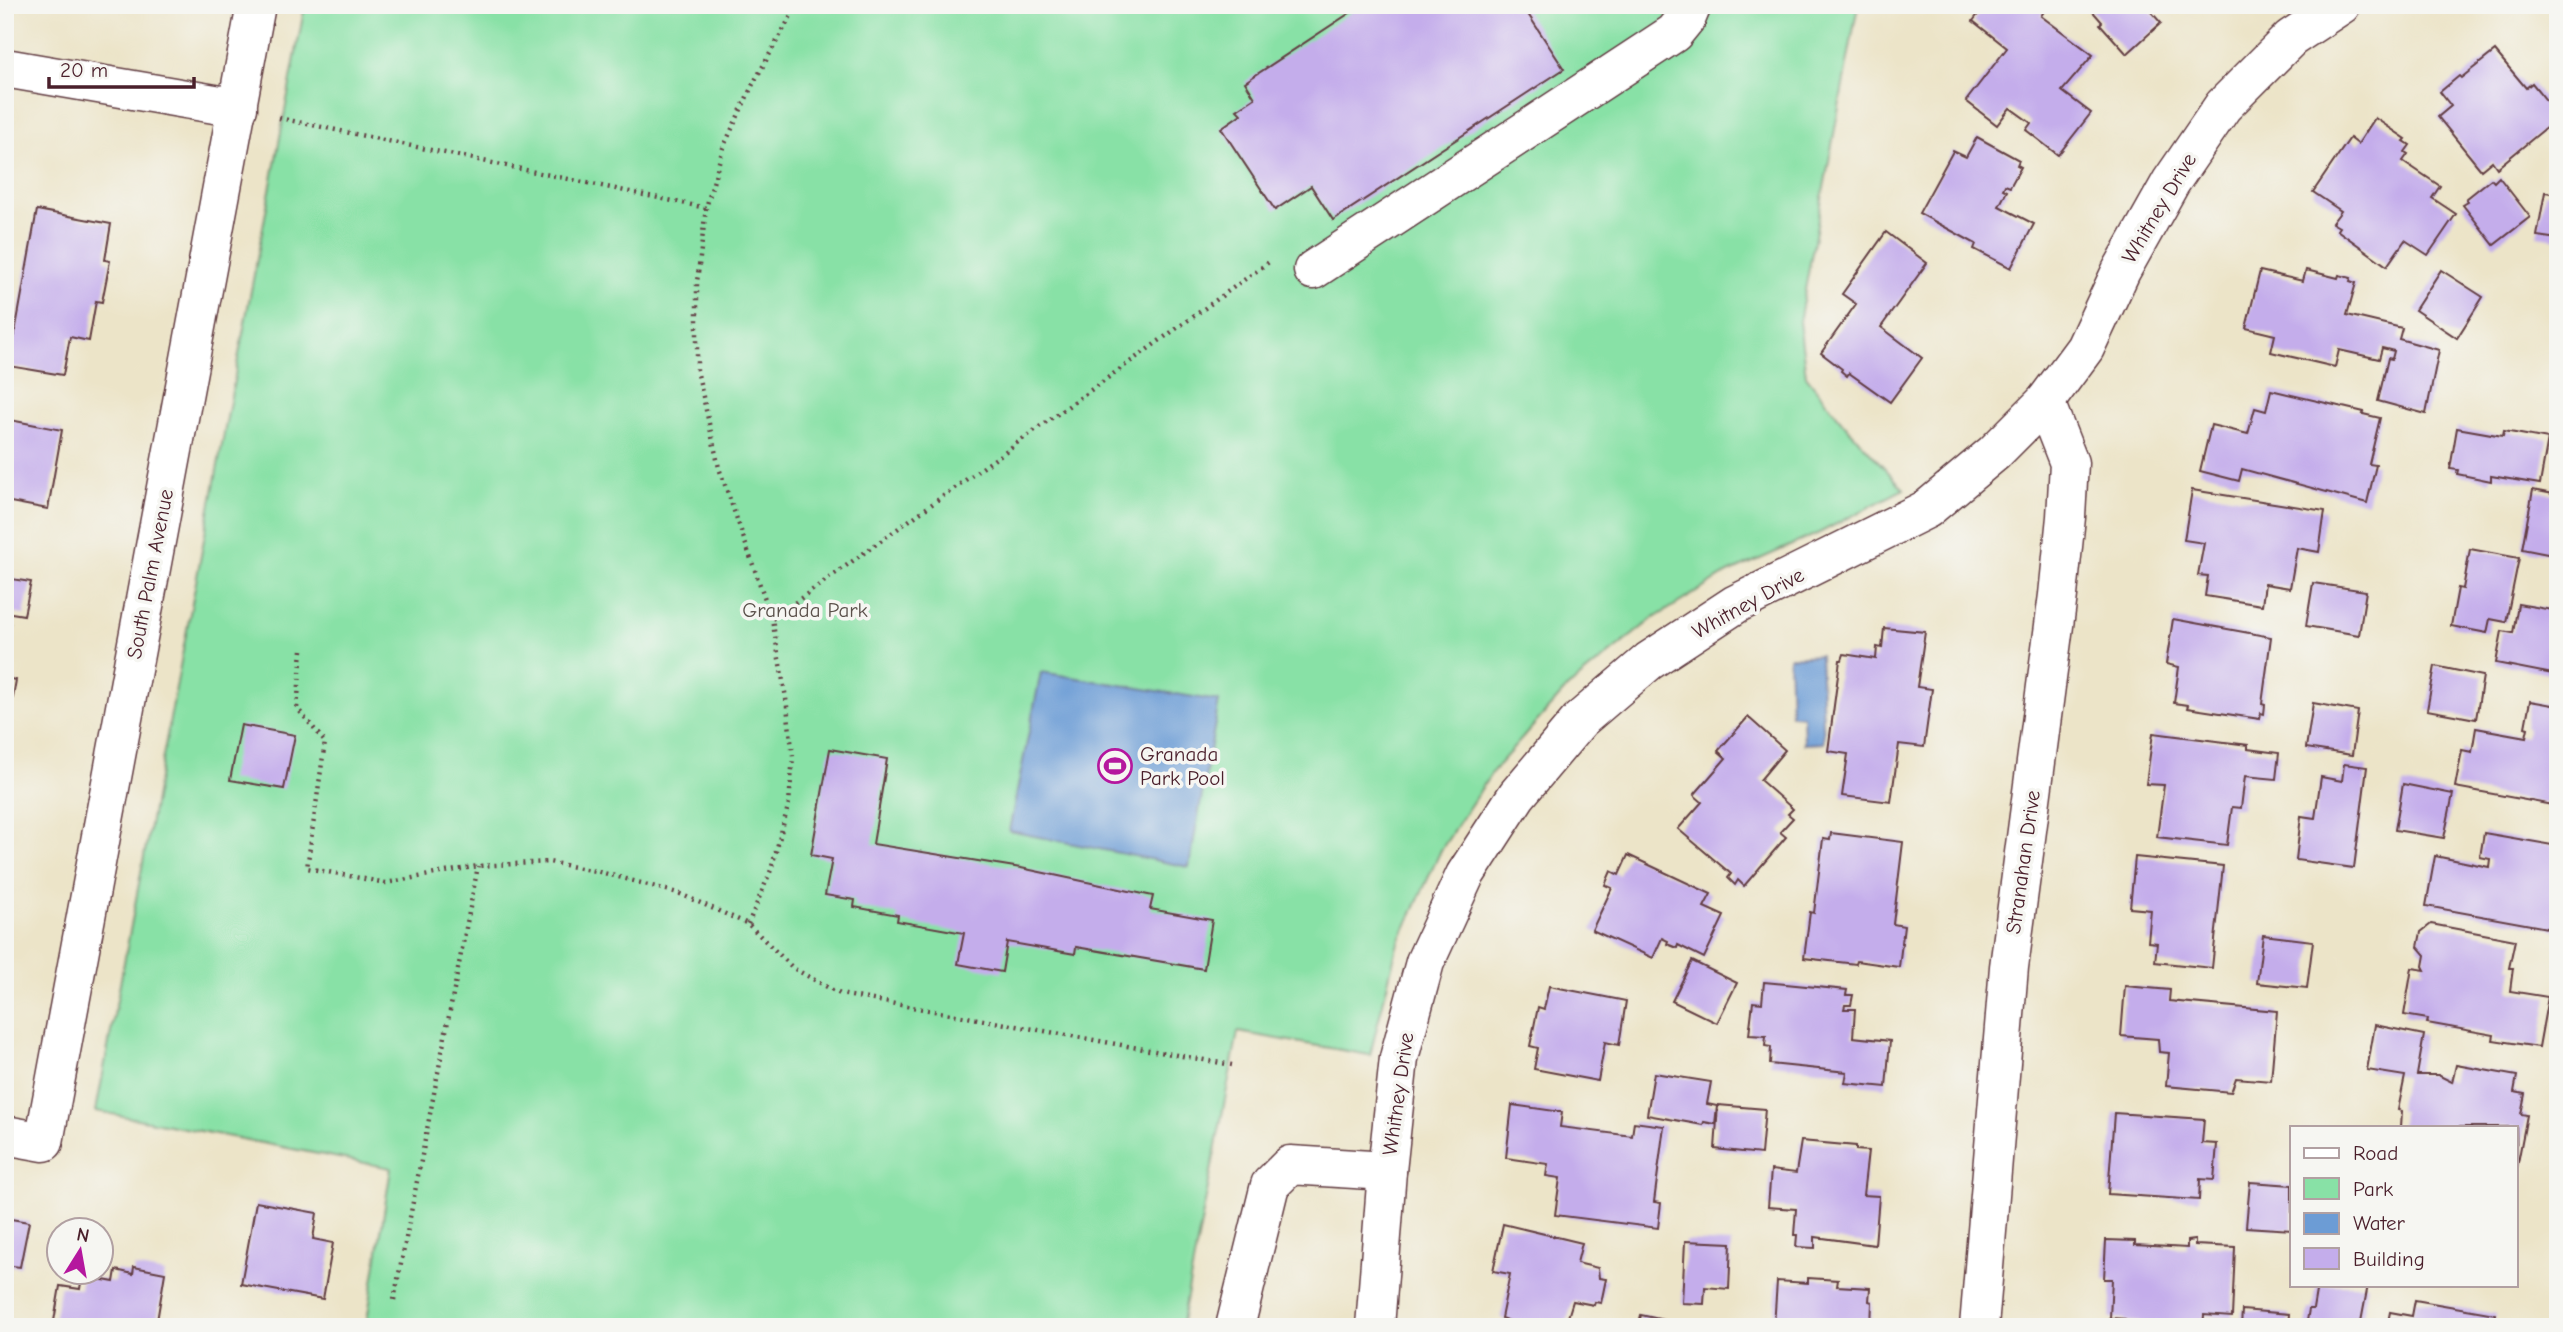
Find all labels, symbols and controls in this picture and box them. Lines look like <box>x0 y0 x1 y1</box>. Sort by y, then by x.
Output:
scale bar <box>49 46 194 90</box>
text: 20 m <box>60 58 108 82</box>
street label: Whitney Drive <box>2117 149 2201 267</box>
street label: South Palm Avenue <box>122 487 178 661</box>
street label: Whitney Drive <box>1688 562 1808 644</box>
park label: Granada Park <box>742 598 868 622</box>
place label: Granada Park Pool <box>1140 742 1225 790</box>
sports icon: Granada Park Pool <box>1096 747 1134 785</box>
street label: Stranahan Drive <box>2001 789 2045 935</box>
street label: Whitney Drive <box>1377 1031 1419 1157</box>
legend <box>2290 1126 2518 1286</box>
text: Road <box>2353 1141 2398 1165</box>
text: Park <box>2353 1177 2393 1201</box>
text: Water <box>2353 1211 2406 1235</box>
north arrow <box>46 1216 116 1286</box>
text: N <box>75 1223 91 1247</box>
text: Building <box>2353 1247 2425 1271</box>

